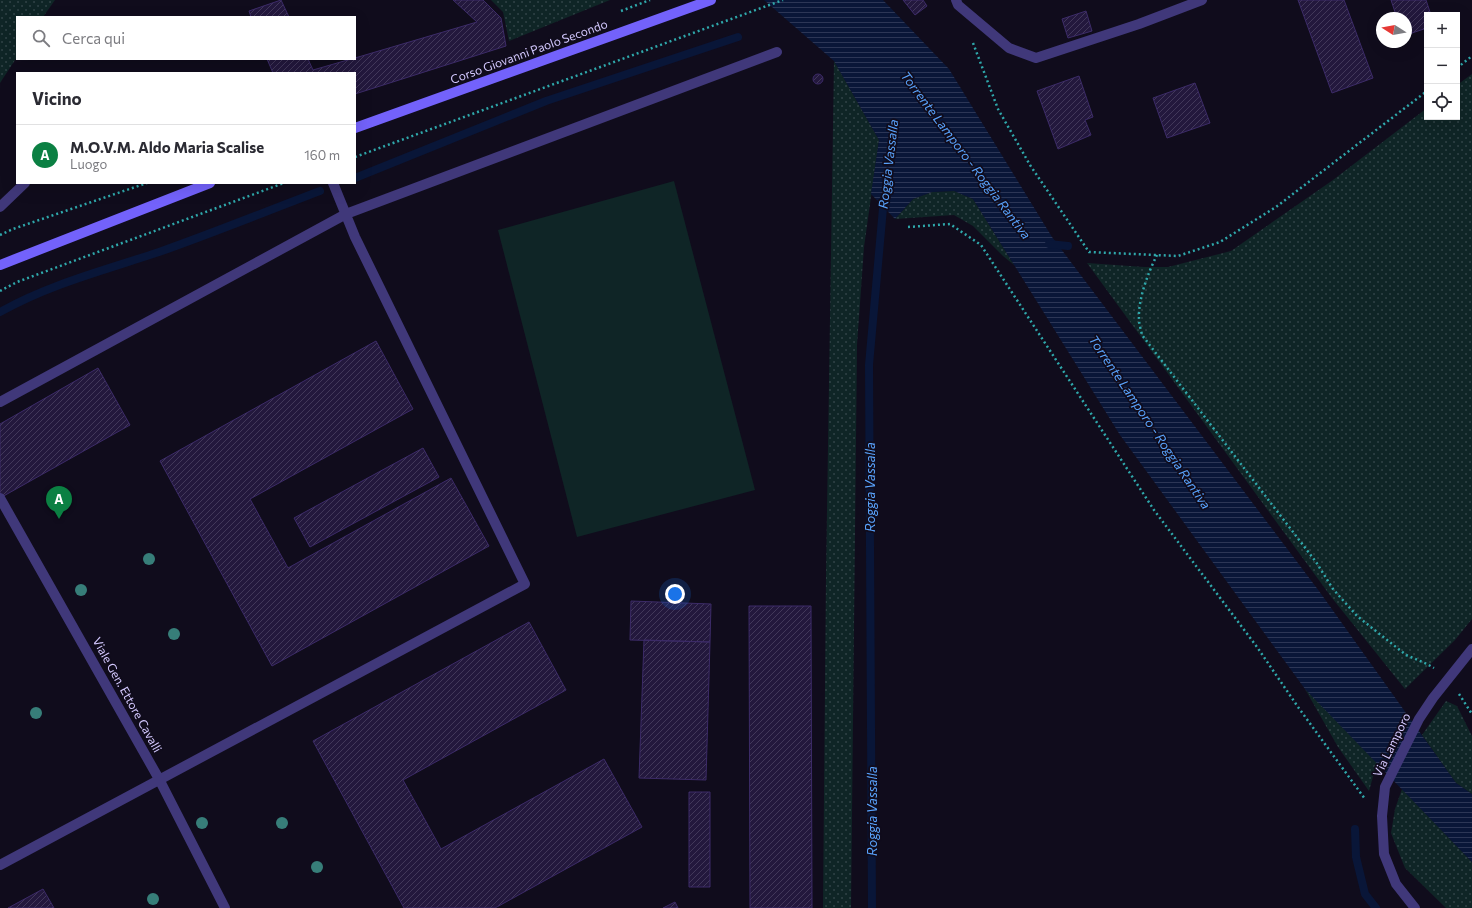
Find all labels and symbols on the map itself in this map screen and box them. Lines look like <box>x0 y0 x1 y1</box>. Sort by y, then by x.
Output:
north arrow <box>1376 12 1412 48</box>
street label: Corso Giovanni Paolo Secondo <box>448 16 609 86</box>
water label: Torrente Lamporo - Roggia Rantiva <box>898 68 1035 242</box>
water label: Roggia Vassalla <box>875 118 901 210</box>
water label: Torrente Lamporo - Roggia Rantiva <box>1086 332 1214 512</box>
water label: Roggia Vassalla <box>862 442 878 532</box>
pin: A <box>46 486 72 519</box>
your location <box>665 584 685 604</box>
street label: Viale Gen. Ettore Cavalli <box>90 635 165 754</box>
street label: Via Lamporo <box>1370 710 1413 779</box>
water label: Roggia Vassalla <box>864 766 880 856</box>

